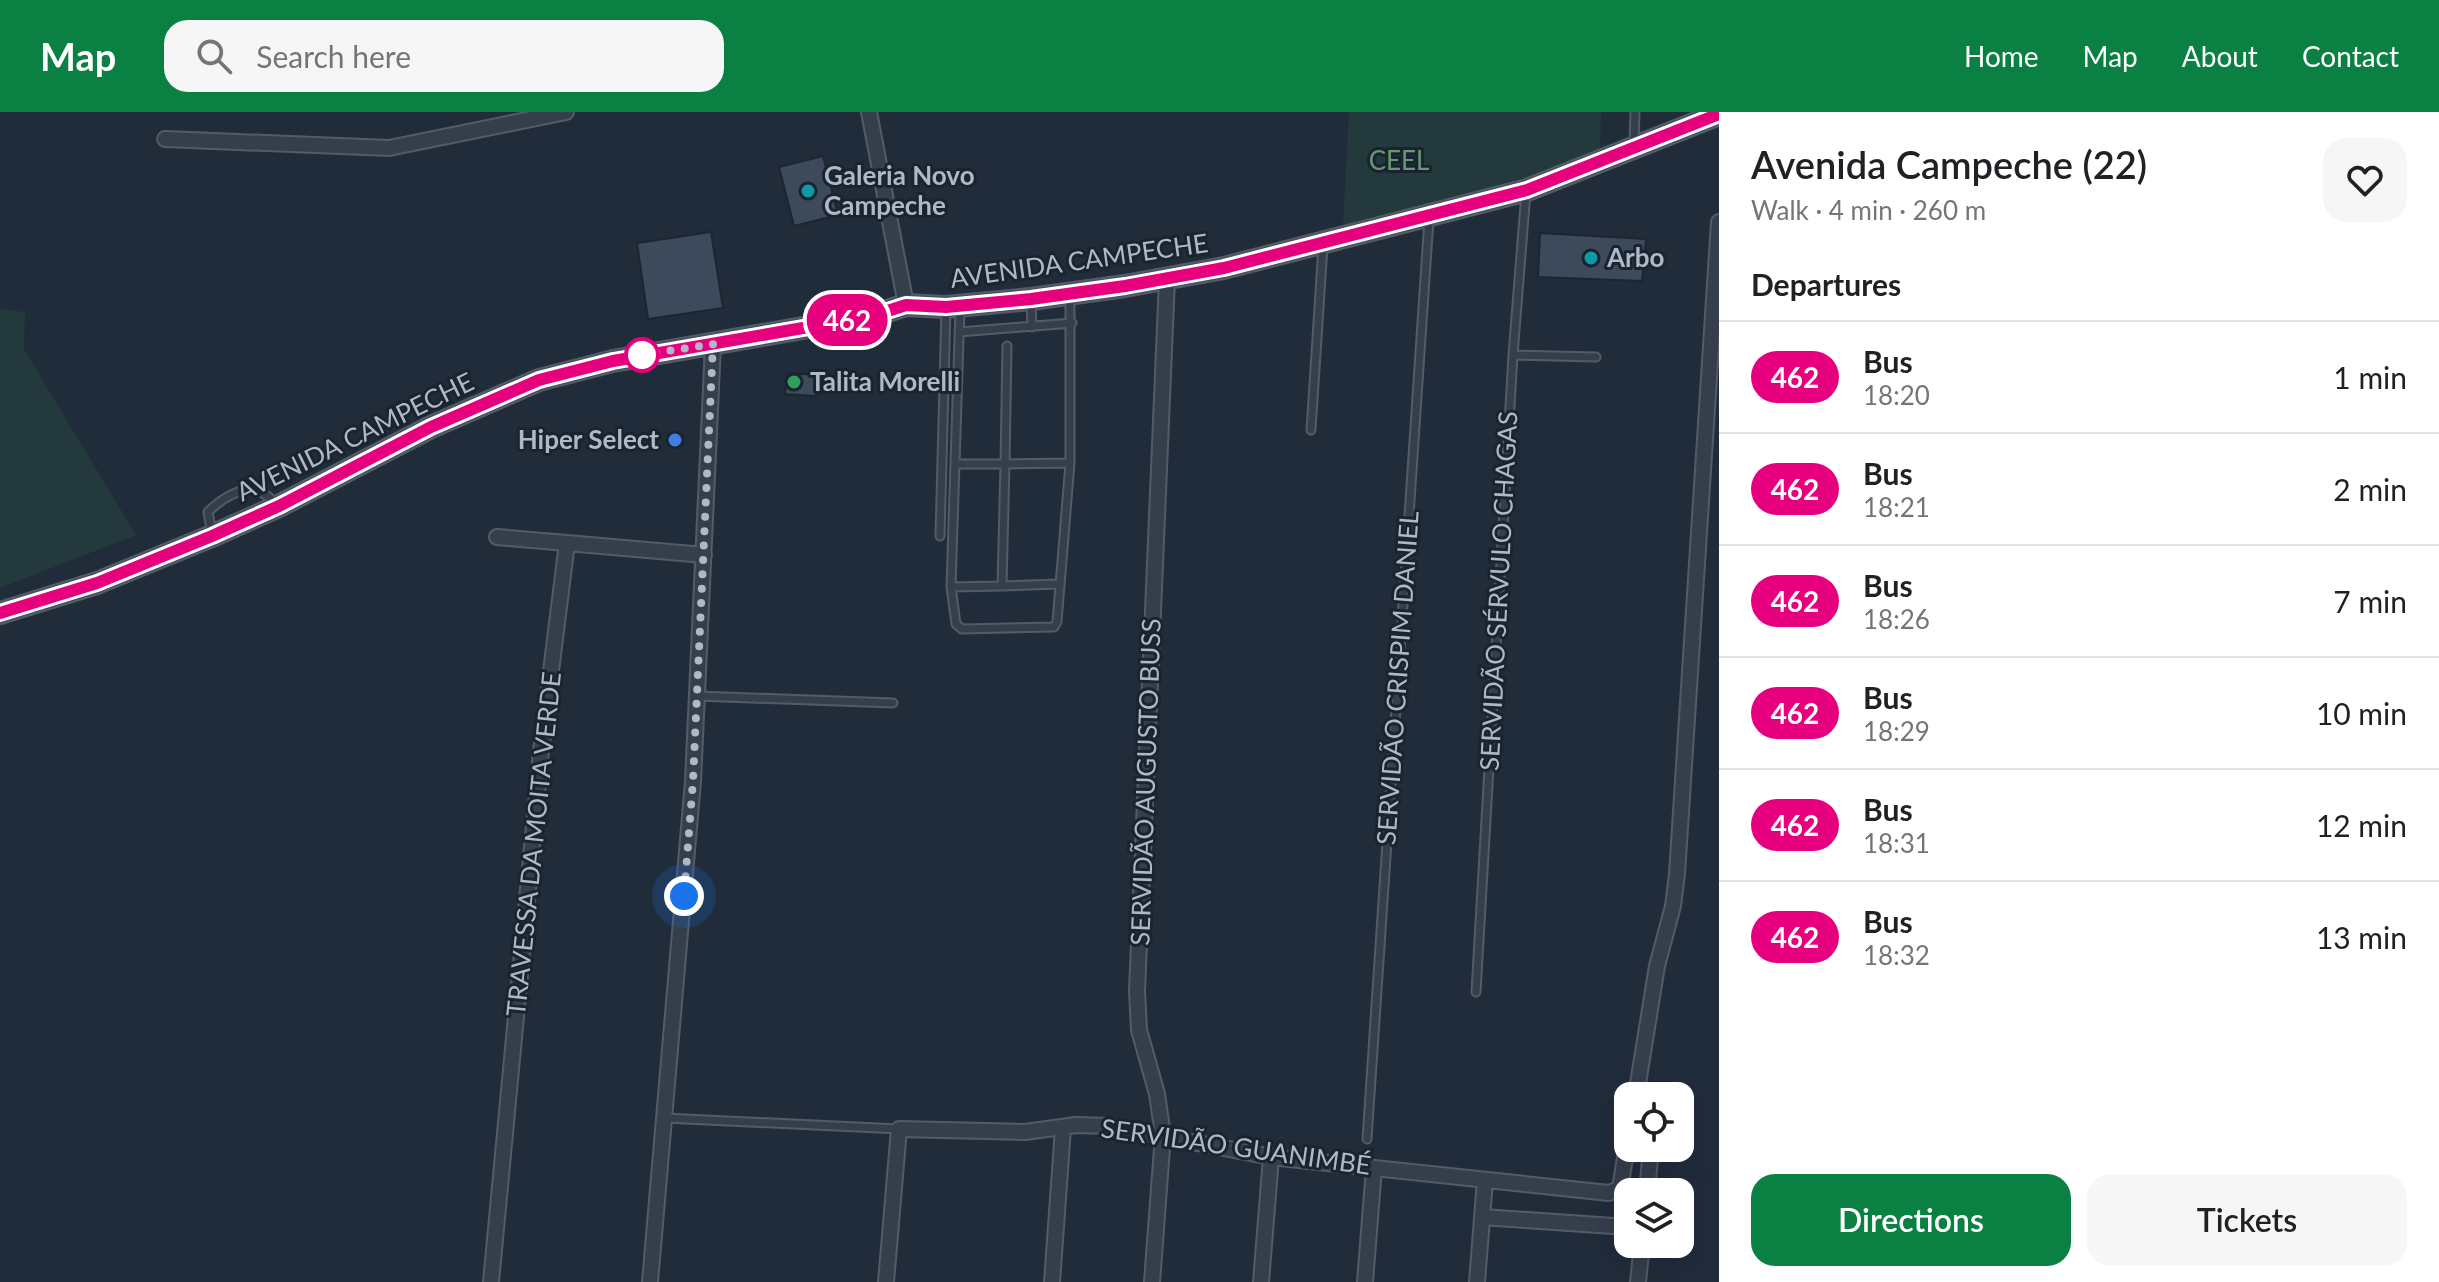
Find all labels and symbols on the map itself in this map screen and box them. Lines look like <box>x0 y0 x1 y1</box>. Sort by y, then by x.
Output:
park label: CEEL <box>1369 144 1429 176</box>
place label: Galeria Novo Campeche <box>824 159 975 221</box>
marker: Galeria Novo Campeche <box>799 182 817 200</box>
street label: AVENIDA CAMPECHE <box>948 226 1210 294</box>
place label: Arbo <box>1606 241 1664 273</box>
marker: Arbo <box>1582 249 1600 267</box>
line badge: 462 <box>801 294 893 346</box>
unlabelled marker <box>625 338 659 372</box>
street label: AVENIDA CAMPECHE <box>231 365 478 508</box>
place label: Talita Morelli <box>810 365 960 397</box>
marker: Talita Morelli <box>785 373 803 391</box>
street label: SERVIDÃO SÉRVULO CHAGAS <box>1473 410 1523 772</box>
place label: Hiper Select <box>518 423 659 455</box>
marker: Hiper Select <box>666 431 684 449</box>
street label: SERVIDÃO CRISPIM DANIEL <box>1369 510 1425 846</box>
street label: SERVIDÃO AUGUSTO BUSS <box>1123 618 1167 946</box>
street label: TRAVESSA DA MOITA VERDE <box>499 670 567 1018</box>
your location <box>664 876 704 916</box>
street label: SERVIDÃO GUANIMBÉ <box>1099 1111 1373 1181</box>

